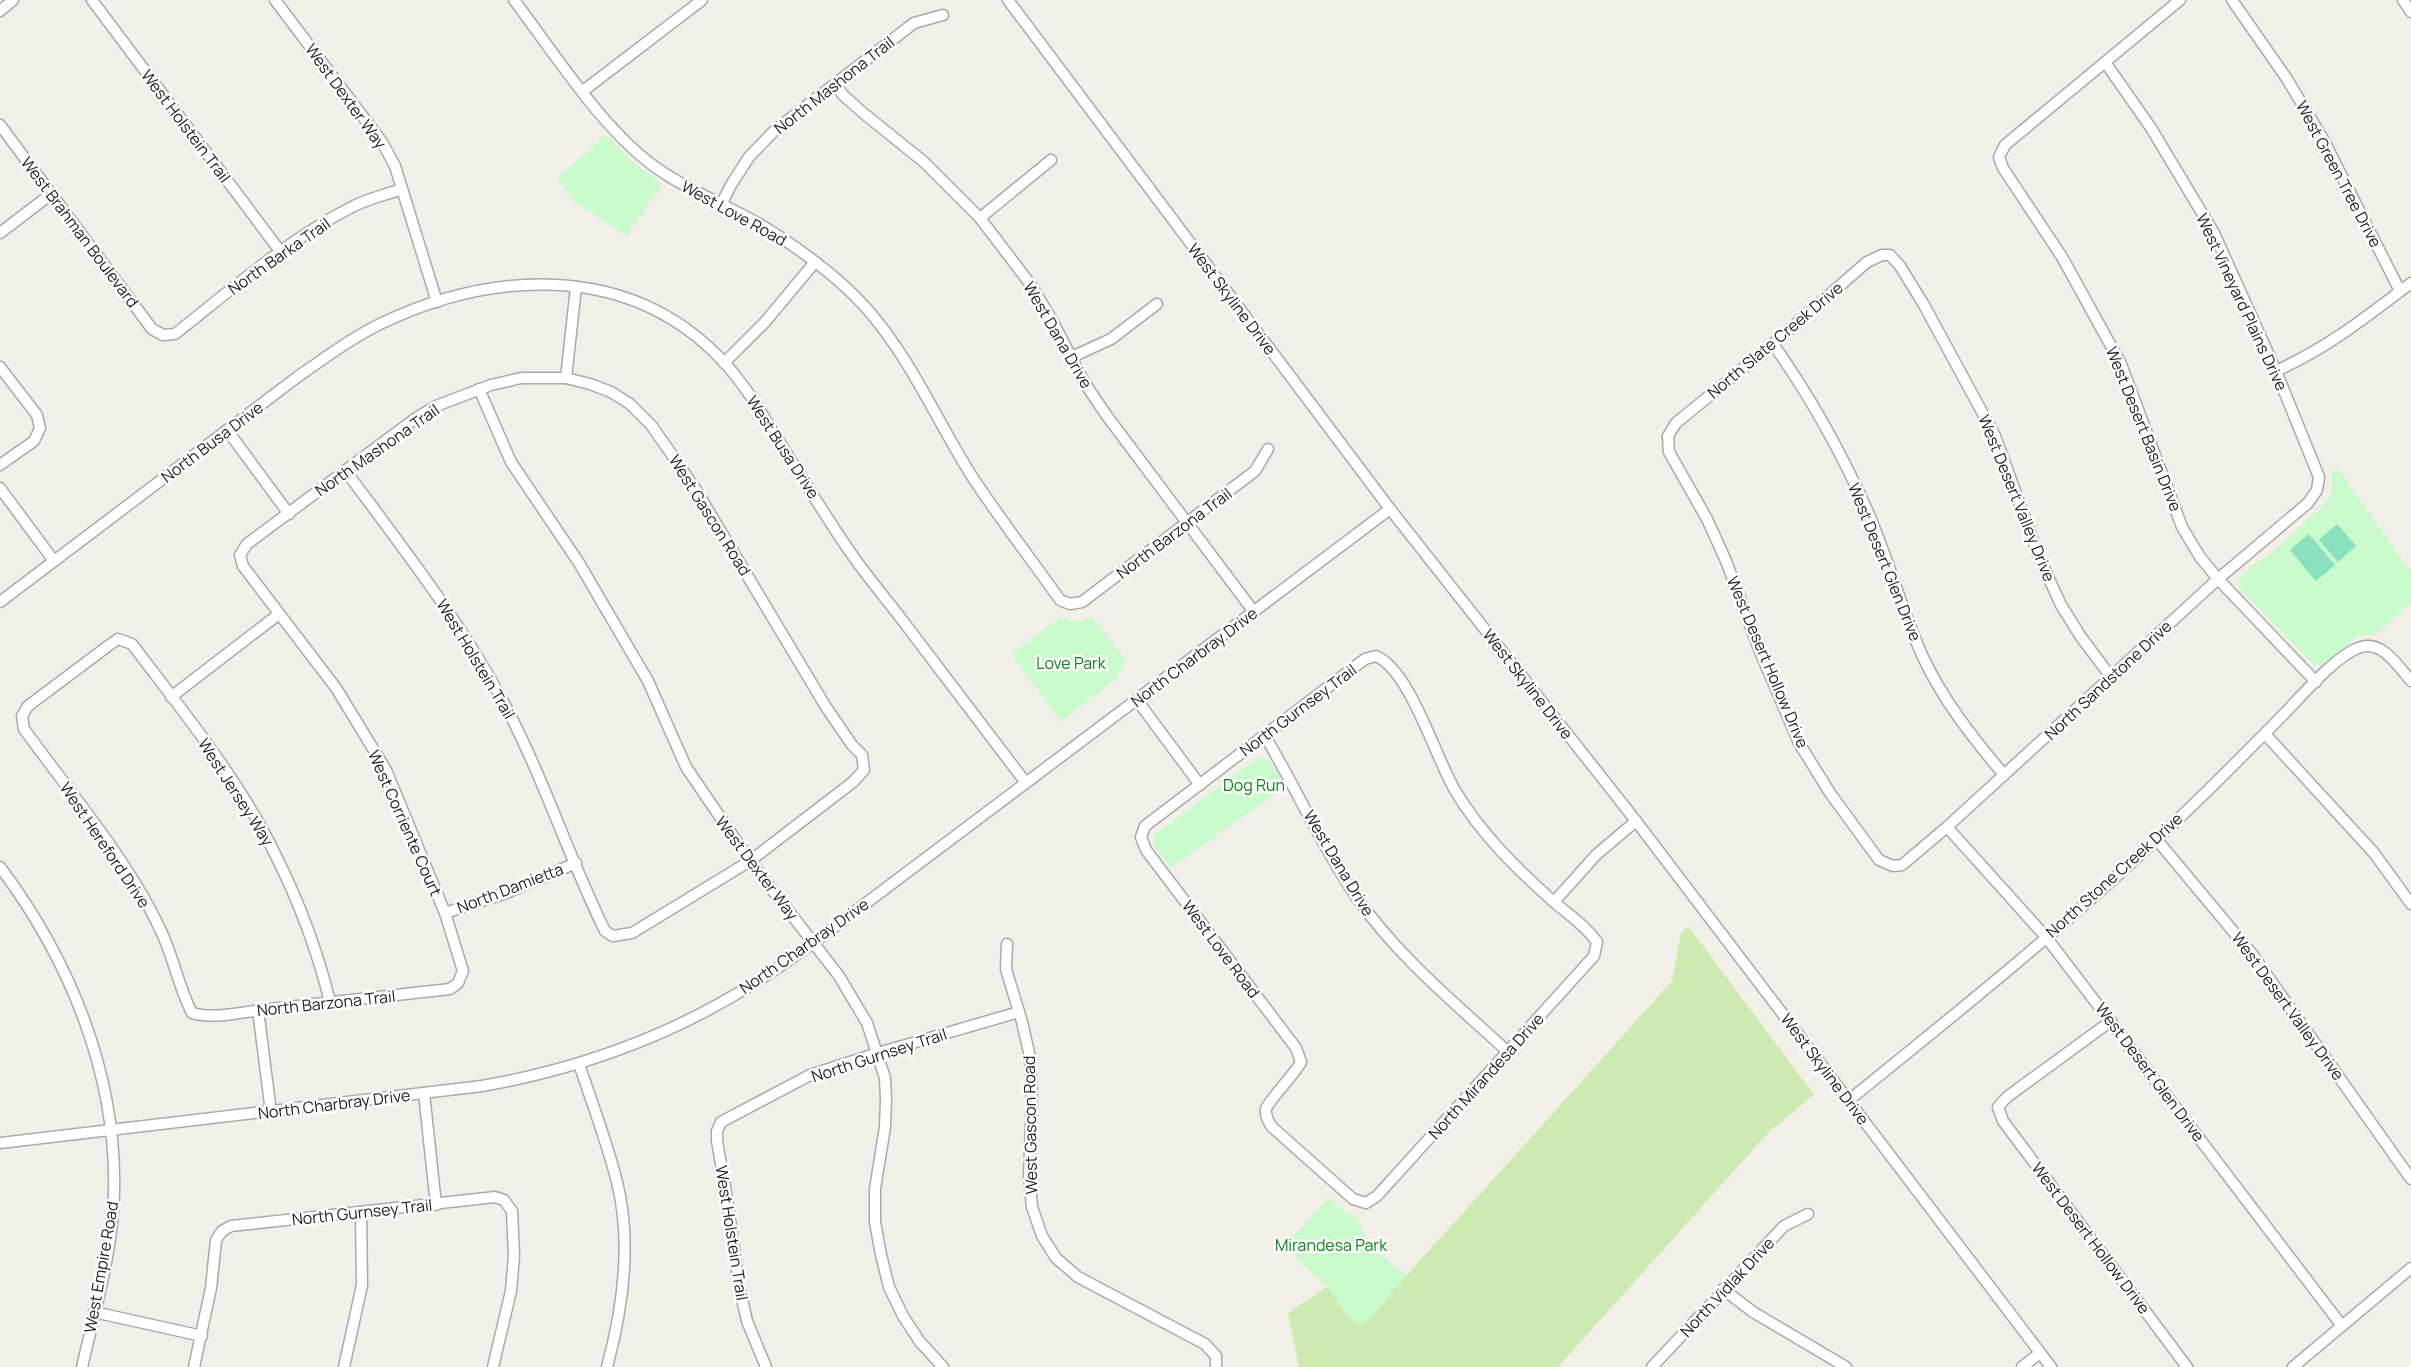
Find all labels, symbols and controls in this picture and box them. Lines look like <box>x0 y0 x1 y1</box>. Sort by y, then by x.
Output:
street label: North Mashona Trail <box>769 31 899 139</box>
street label: West Dexter Way <box>300 39 392 154</box>
street label: West Holstein Trail <box>136 65 236 187</box>
street label: West Green Tree Drive <box>2291 97 2387 251</box>
street label: West Brahman Boulevard <box>16 152 144 312</box>
street label: West Love Road <box>678 175 790 251</box>
street label: West Vineyard Plains Drive <box>2191 210 2293 394</box>
street label: North Barka Trail <box>223 212 335 300</box>
street label: West Skyline Drive <box>1183 239 1281 359</box>
street label: North Slate Creek Drive <box>1703 277 1847 403</box>
street label: West Dana Drive <box>1018 278 1098 392</box>
street label: West Desert Basin Drive <box>2101 343 2187 515</box>
street label: West Busa Drive <box>741 391 825 503</box>
street label: North Busa Drive <box>156 396 268 488</box>
street label: North Mashona Trail <box>310 399 444 501</box>
street label: West Desert Valley Drive <box>1973 411 2061 585</box>
street label: West Gascon Road <box>664 450 756 580</box>
street label: West Desert Glen Drive <box>1843 480 1927 644</box>
street label: North Barzona Trail <box>1112 482 1236 584</box>
street label: West Desert Hollow Drive <box>1722 573 1814 751</box>
street label: West Holstein Trail <box>431 595 521 723</box>
street label: North Charbray Drive <box>1126 602 1262 712</box>
street label: North Sandstone Drive <box>2040 615 2176 745</box>
street label: West Skyline Drive <box>1478 624 1578 744</box>
park label: Love Park <box>1036 652 1107 674</box>
street label: North Gurnsey Trail <box>1235 659 1361 761</box>
street label: West Jersey Way <box>193 734 279 850</box>
street label: West Corriente Court <box>363 747 447 899</box>
park label: Dog Run <box>1223 774 1285 796</box>
street label: West Hereford Drive <box>55 778 155 912</box>
street label: West Dana Drive <box>1299 806 1379 920</box>
street label: North Stone Creek Drive <box>2041 808 2187 942</box>
street label: West Dexter Way <box>711 811 804 925</box>
street label: North Damietta <box>454 858 566 918</box>
street label: North Charbray Drive <box>735 893 873 999</box>
street label: West Love Road <box>1177 896 1265 1002</box>
street label: West Desert Valley Drive <box>2227 927 2349 1085</box>
street label: North Barzona Trail <box>256 985 396 1021</box>
street label: West Desert Glen Drive <box>2090 998 2210 1146</box>
street label: North Mirandesa Drive <box>1423 1008 1549 1144</box>
street label: West Skyline Drive <box>1776 1009 1874 1129</box>
street label: North Gurnsey Trail <box>808 1023 950 1087</box>
street label: West Gascon Road <box>1018 1055 1042 1195</box>
street label: North Charbray Drive <box>257 1084 411 1124</box>
street label: West Desert Hollow Drive <box>2027 1158 2155 1318</box>
street label: West Holstein Trail <box>710 1164 754 1302</box>
street label: North Gurnsey Trail <box>291 1194 433 1230</box>
street label: West Empire Road <box>79 1199 123 1335</box>
street label: North Vidlak Drive <box>1675 1232 1779 1342</box>
park label: Mirandesa Park <box>1275 1234 1388 1256</box>

